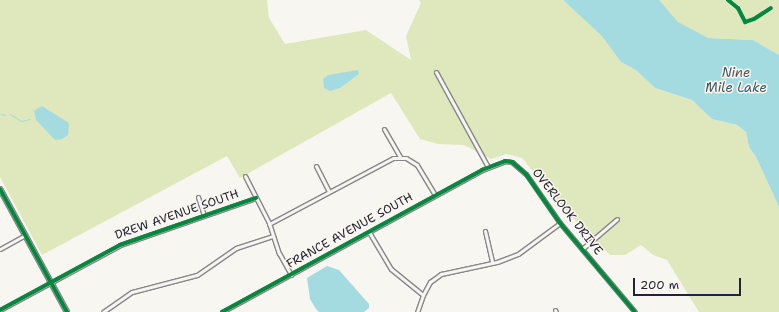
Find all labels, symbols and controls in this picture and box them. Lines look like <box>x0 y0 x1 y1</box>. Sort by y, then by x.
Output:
water label: Nine Mile Lake <box>705 66 767 97</box>
street label: OVERLOOK DRIVE <box>529 166 605 258</box>
street label: DREW AVENUE SOUTH <box>113 187 241 243</box>
street label: FRANCE AVENUE SOUTH <box>284 190 416 272</box>
scale bar <box>635 270 743 296</box>
text: 200 m <box>640 277 679 293</box>

